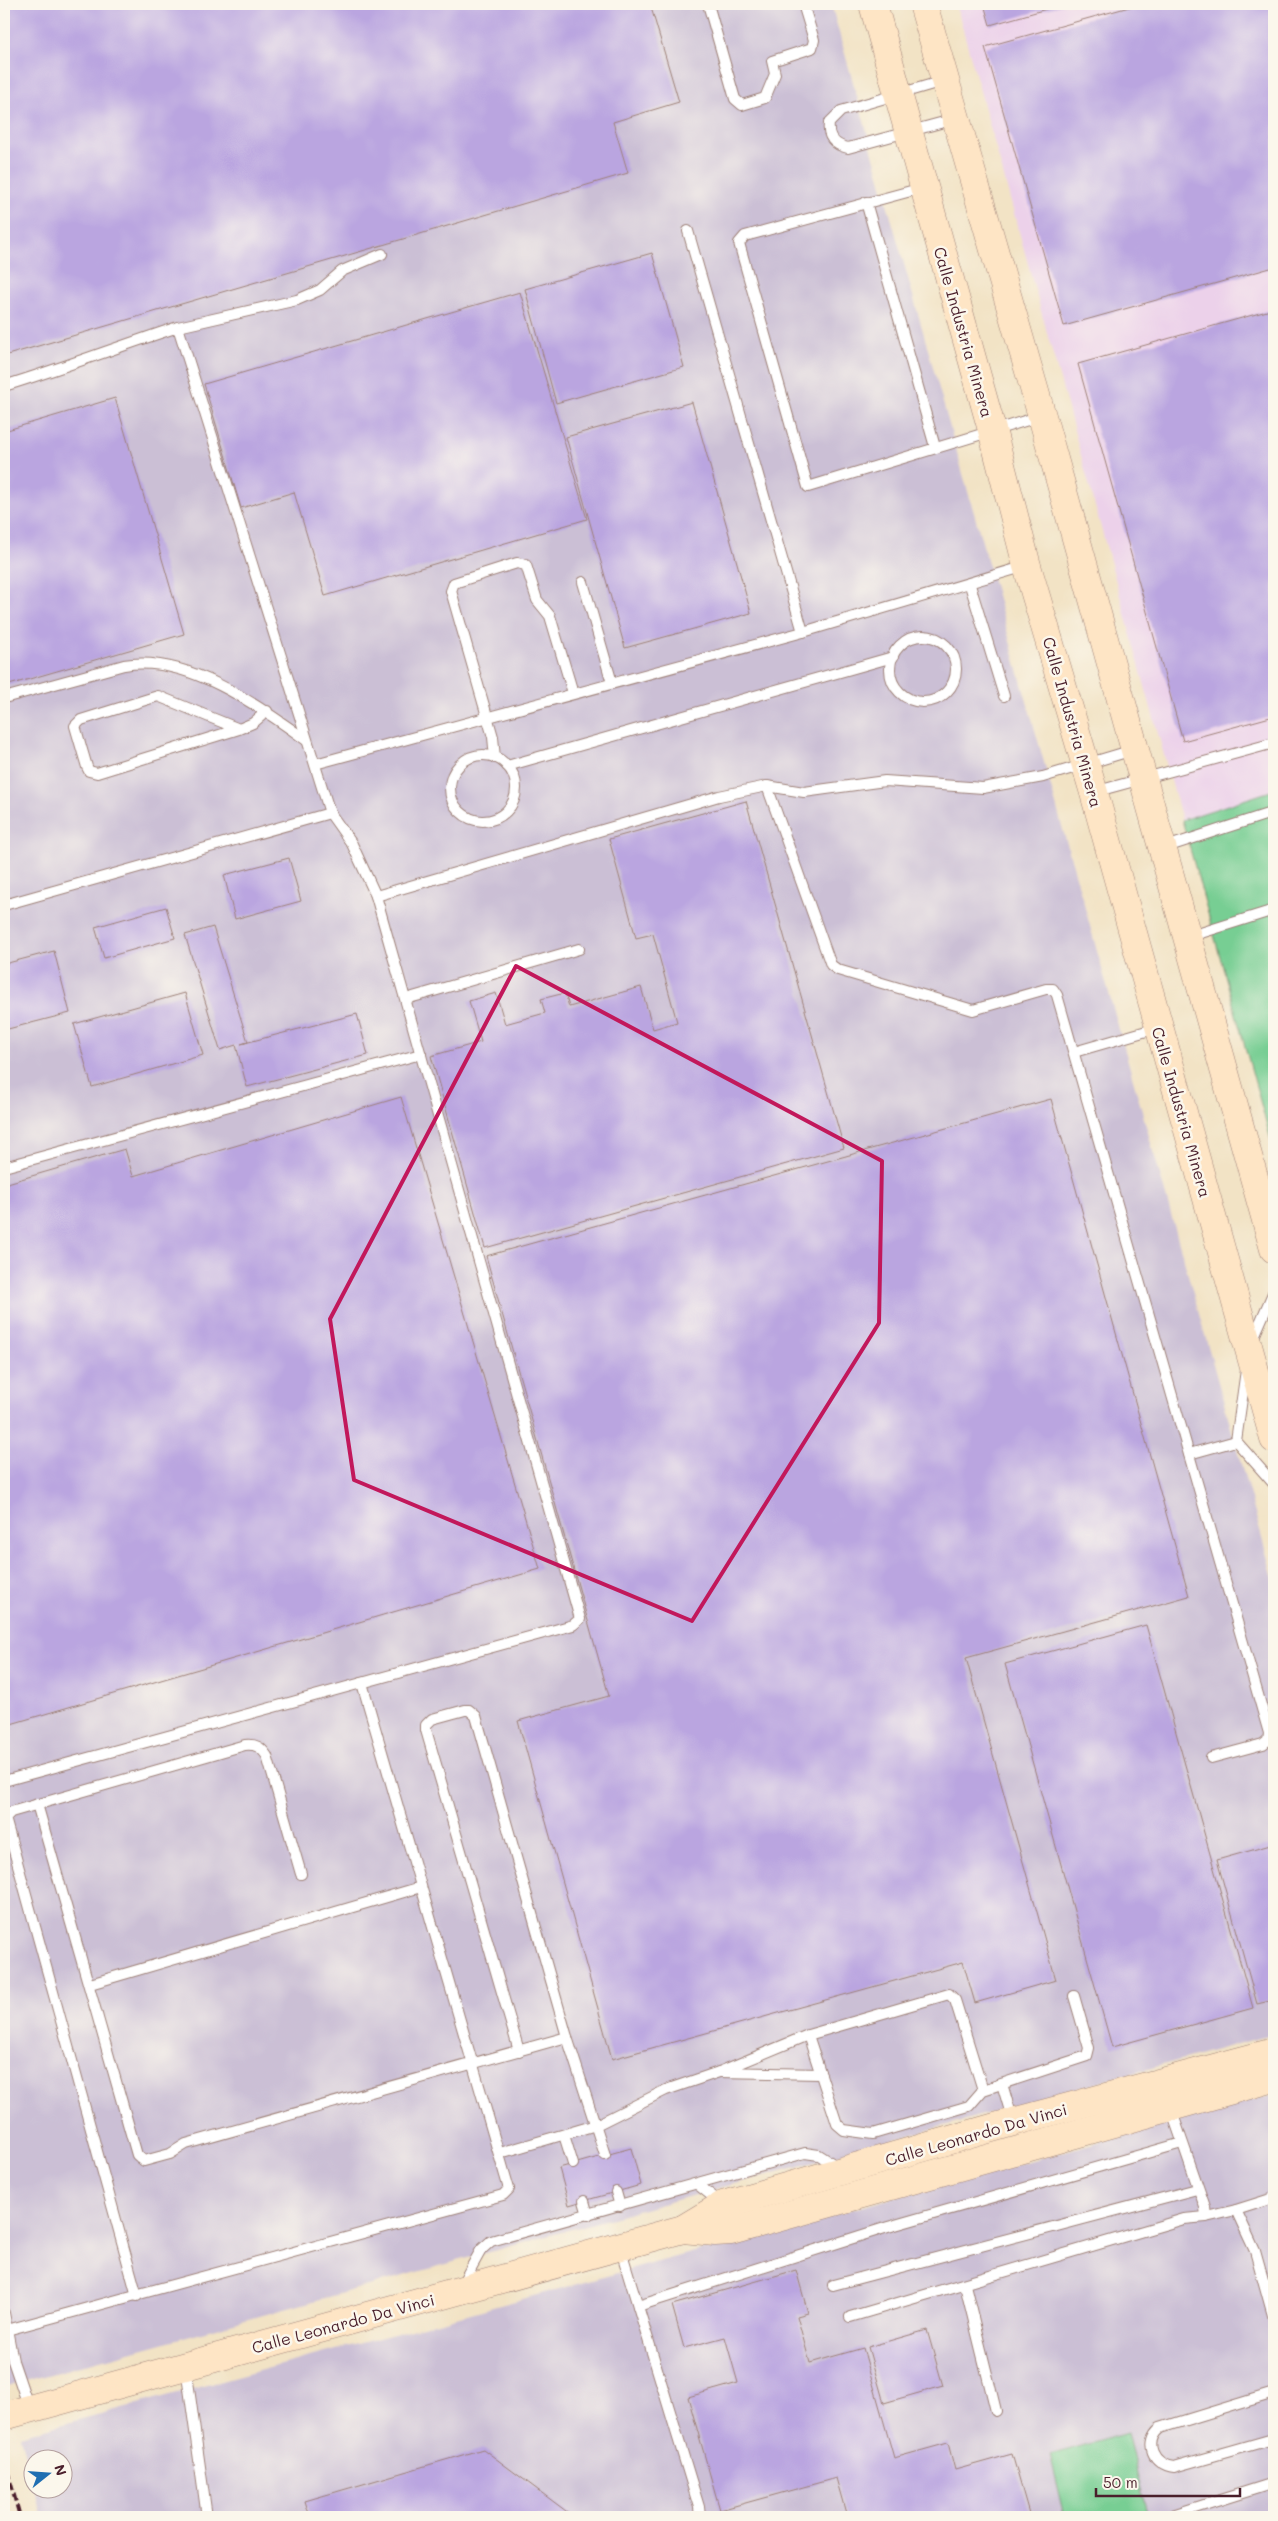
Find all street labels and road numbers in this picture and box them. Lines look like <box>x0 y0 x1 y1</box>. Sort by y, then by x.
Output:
street label: Calle Industria Minera <box>930 244 998 420</box>
street label: Calle Industria Minera <box>1039 634 1107 810</box>
street label: Calle Industria Minera <box>1148 1024 1216 1200</box>
street label: Calle Leonardo Da Vinci <box>883 2098 1069 2170</box>
street label: Calle Leonardo Da Vinci <box>249 2288 437 2358</box>

